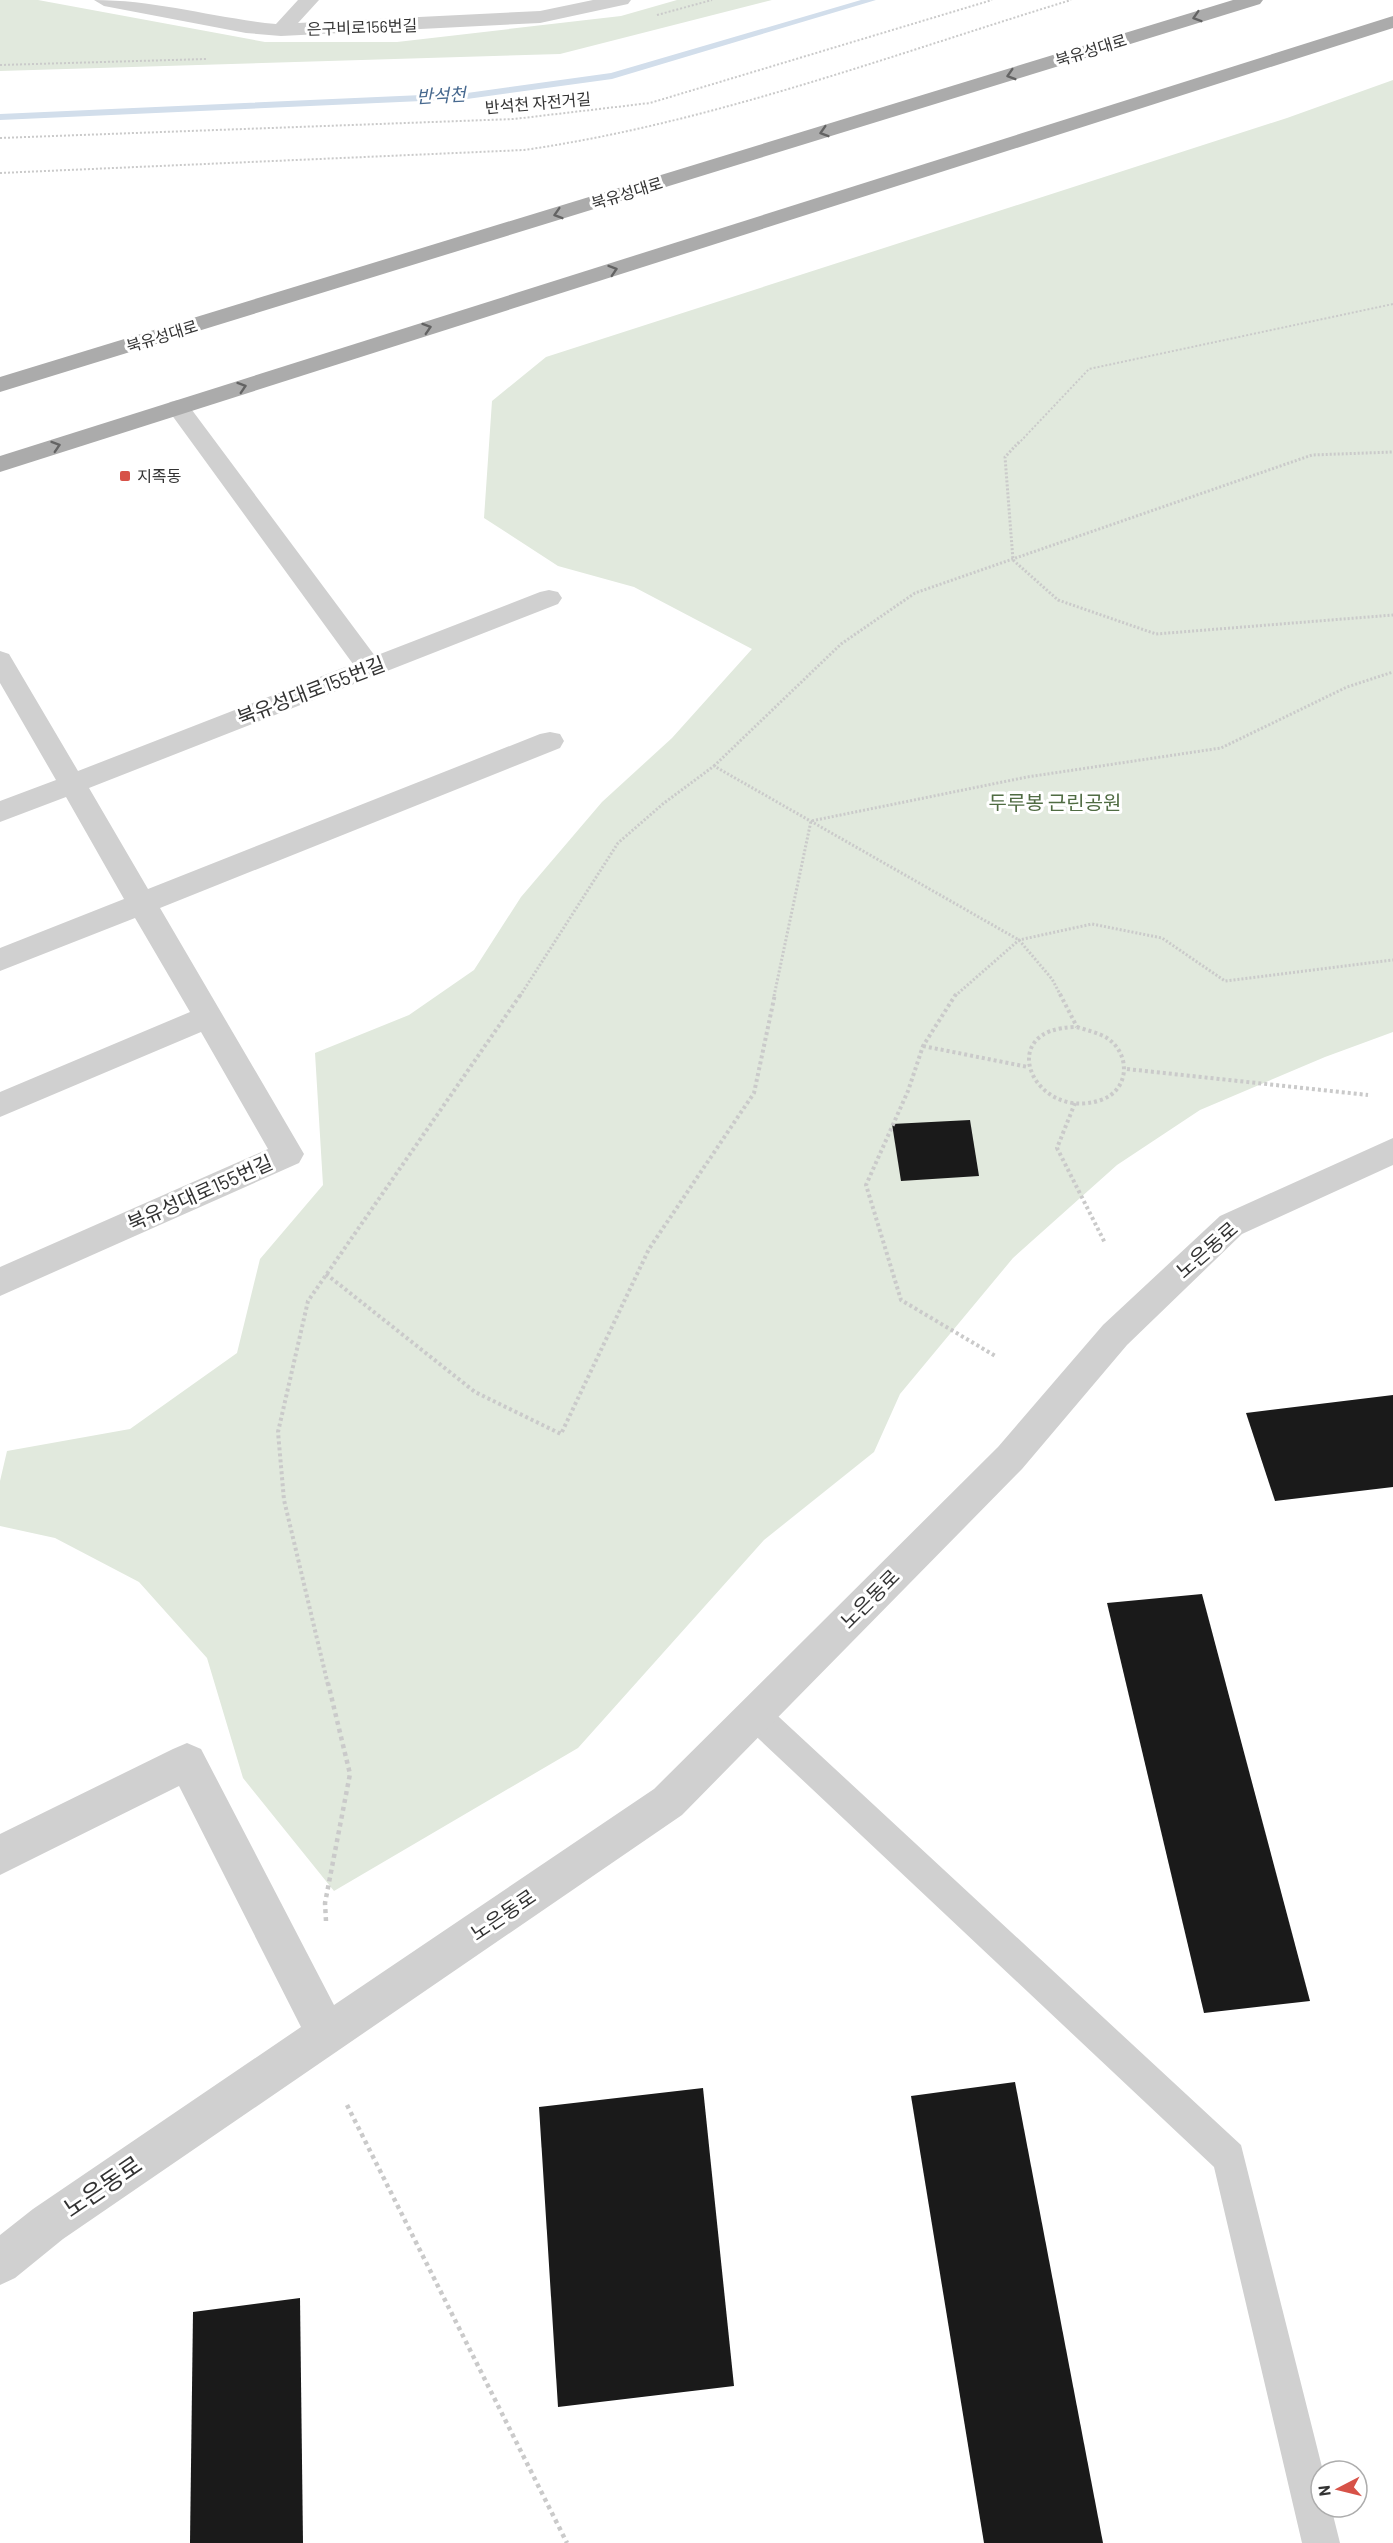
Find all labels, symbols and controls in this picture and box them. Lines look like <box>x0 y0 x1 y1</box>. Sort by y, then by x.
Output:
one-way arrow <box>1192 10 1203 22</box>
street label: 은구비로156번길 <box>306 15 417 38</box>
street label: 북유성대로 <box>1053 30 1129 69</box>
one-way arrow <box>1006 67 1017 80</box>
water label: 반석천 <box>416 83 469 107</box>
street label: 반석천 자전거길 <box>484 88 592 117</box>
one-way arrow <box>819 125 830 137</box>
street label: 북유성대로 <box>589 173 665 212</box>
one-way arrow <box>553 207 564 219</box>
one-way arrow <box>607 264 618 277</box>
street label: 북유성대로 <box>124 316 200 355</box>
one-way arrow <box>421 323 432 336</box>
one-way arrow <box>236 382 247 395</box>
one-way arrow <box>50 441 61 454</box>
place label: 지족동 <box>137 466 181 485</box>
marker: 지족동 <box>118 469 132 483</box>
street label: 북유성대로155번길 <box>233 651 388 729</box>
park label: 두루봉 근린공원 <box>989 790 1121 814</box>
street label: 북유성대로155번길 <box>123 1149 276 1235</box>
street label: 노은동로 <box>1171 1216 1242 1282</box>
street label: 노은동로 <box>835 1564 904 1633</box>
street label: 노은동로 <box>465 1884 540 1945</box>
street label: 노은동로 <box>57 2149 147 2222</box>
north arrow <box>1309 2459 1369 2519</box>
text: N <box>1314 2484 1334 2497</box>

